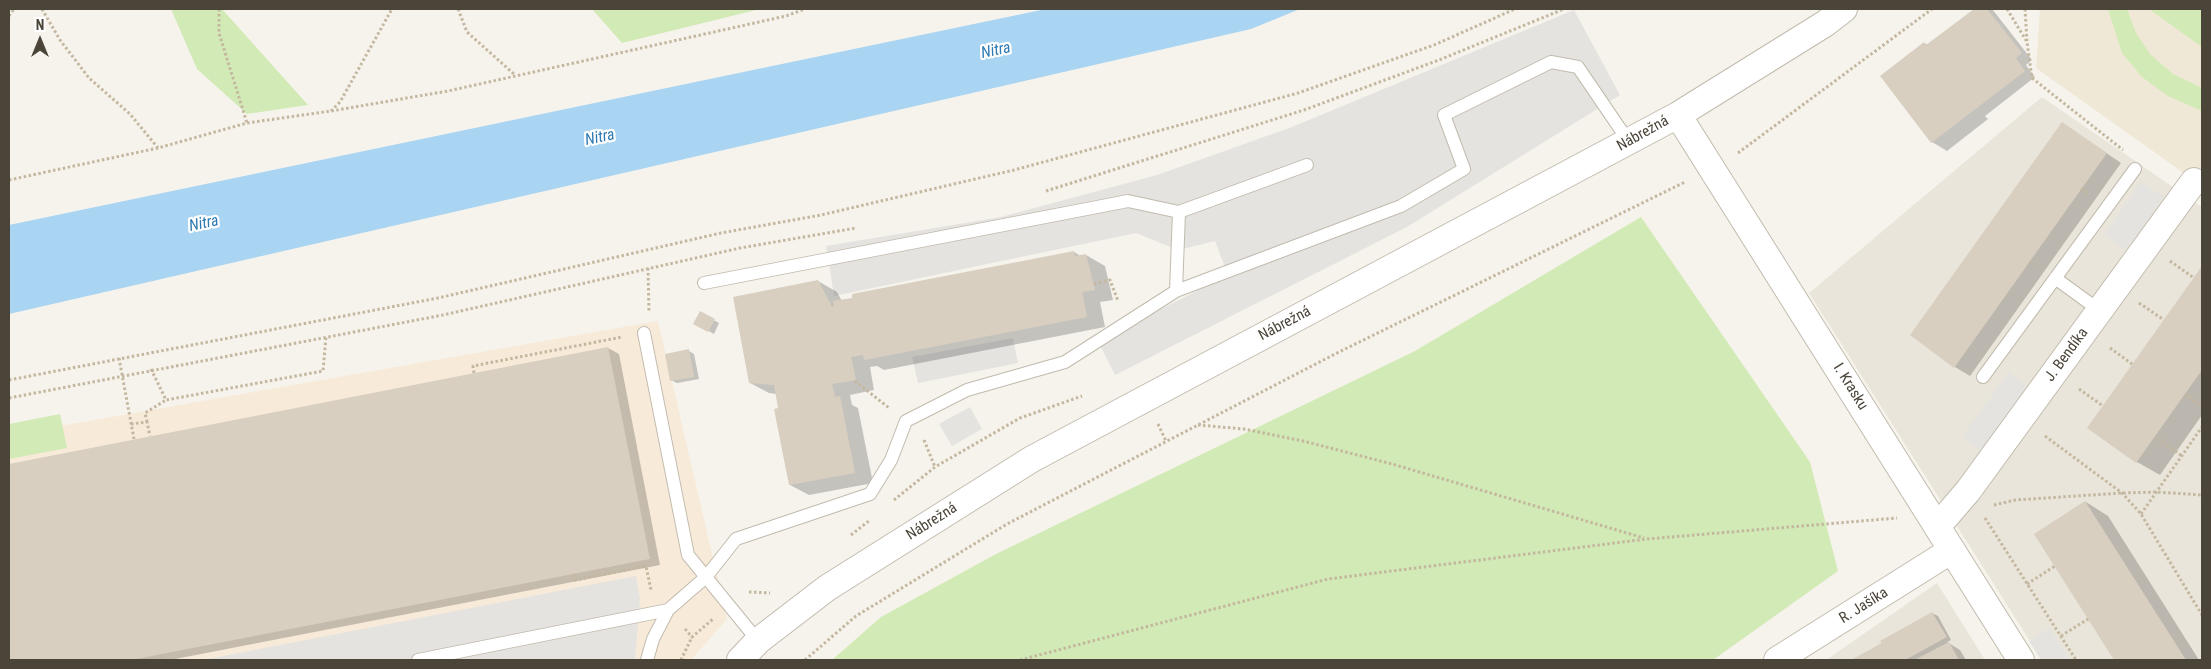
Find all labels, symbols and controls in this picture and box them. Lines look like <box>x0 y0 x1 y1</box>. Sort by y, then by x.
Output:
north arrow <box>15 15 65 65</box>
text: N <box>36 17 44 33</box>
water label: Nitra <box>980 39 1012 63</box>
street label: Nábrežná <box>1614 112 1672 156</box>
water label: Nitra <box>584 126 616 150</box>
water label: Nitra <box>188 212 220 236</box>
street label: Nábrežná <box>1256 303 1314 345</box>
street label: J. Bendíka <box>2041 325 2093 385</box>
street label: I. Krasku <box>1829 360 1871 414</box>
street label: Nábrežná <box>903 499 961 545</box>
street label: R. Jašíka <box>1836 584 1892 628</box>

